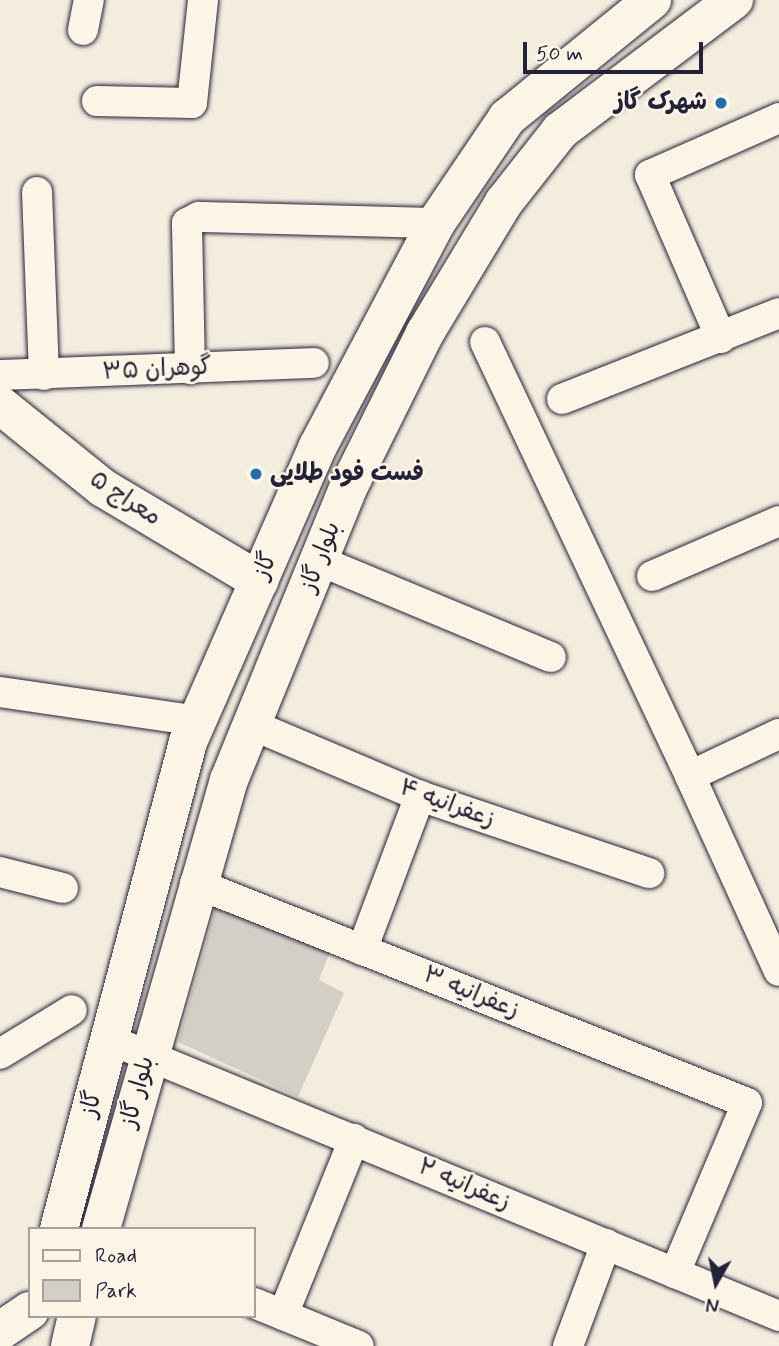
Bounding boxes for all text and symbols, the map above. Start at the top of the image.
scale bar [527,28,707,72]
text: 50 m [536,40,583,68]
place label: شهرک گاز [614,89,707,117]
marker: شهرک گاز [713,95,729,111]
street label: گوهران ۳۵ [102,353,212,387]
place label: فست فود طلایی [270,460,424,488]
street label: معراج ۵ [84,465,166,533]
marker: فست فود طلایی [248,466,264,482]
street label: بلوار گاز [294,518,348,596]
street label: گاز [248,548,284,584]
street label: زعفرانیه ۴ [395,773,499,835]
street label: زعفرانیه ۳ [419,961,523,1025]
street label: بلوار گاز [115,1053,161,1131]
street label: گاز [75,1088,109,1120]
street label: زعفرانیه ۲ [413,1153,515,1217]
legend [28,1227,256,1318]
text: Road [95,1242,137,1270]
north arrow [681,1248,751,1318]
text: Park [95,1277,137,1305]
text: N [704,1291,721,1318]

